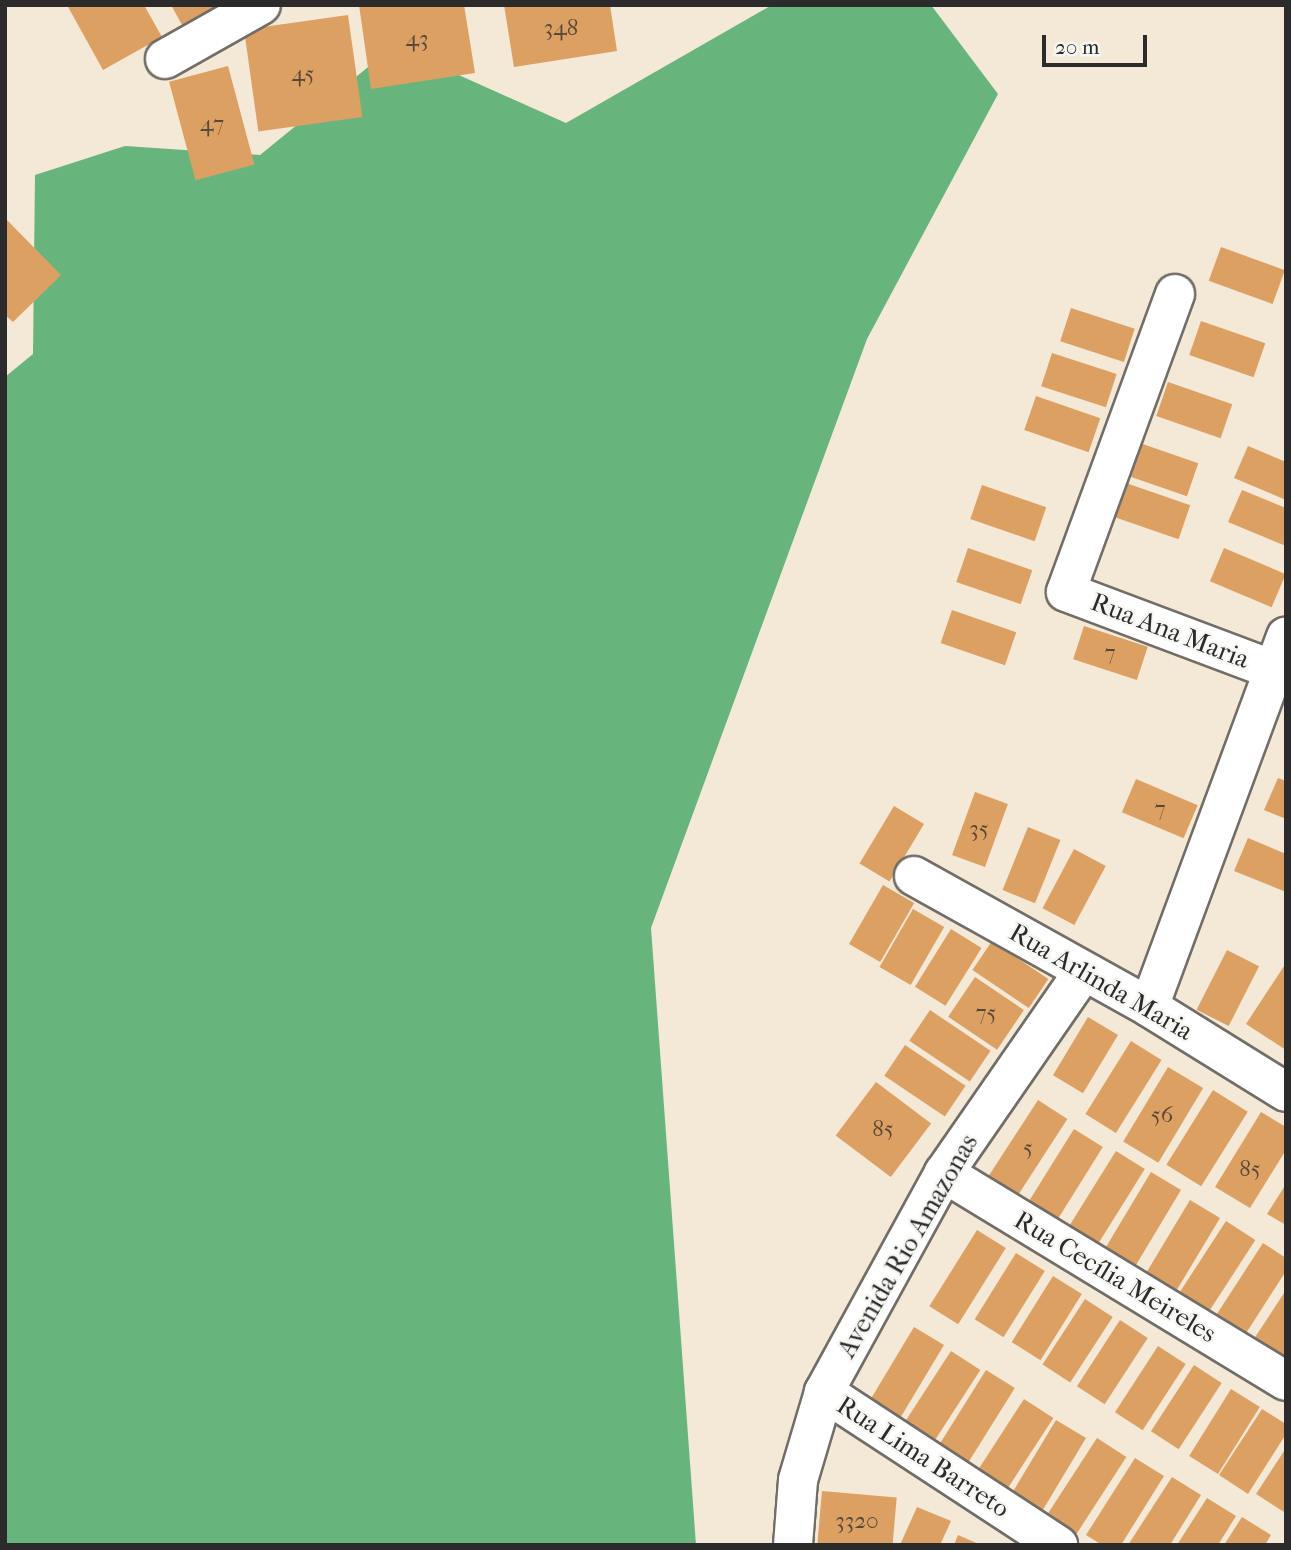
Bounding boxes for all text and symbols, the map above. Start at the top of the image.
house number: 348 [544,14,578,42]
scale bar [1046,21,1151,65]
house number: 43 [405,25,429,53]
text: 20 m [1055,35,1099,59]
house number: 45 [292,60,314,88]
house number: 47 [200,110,224,138]
street label: Rua Ana Maria [1087,587,1253,675]
house number: 7 [1104,639,1116,667]
house number: 7 [1154,795,1166,823]
house number: 35 [969,815,989,843]
street label: Rua Arlinda Maria [1004,917,1198,1047]
house number: 75 [975,999,997,1027]
house number: 56 [1151,1101,1173,1129]
house number: 85 [872,1115,894,1143]
street label: Avenida Rio Amazonas [831,1129,985,1363]
house number: 5 [1023,1134,1033,1162]
house number: 85 [1239,1155,1261,1183]
street label: Rua Cecília Meireles [1008,1204,1222,1350]
street label: Rua Lima Barreto [831,1390,1015,1524]
house number: 3320 [835,1507,879,1535]

